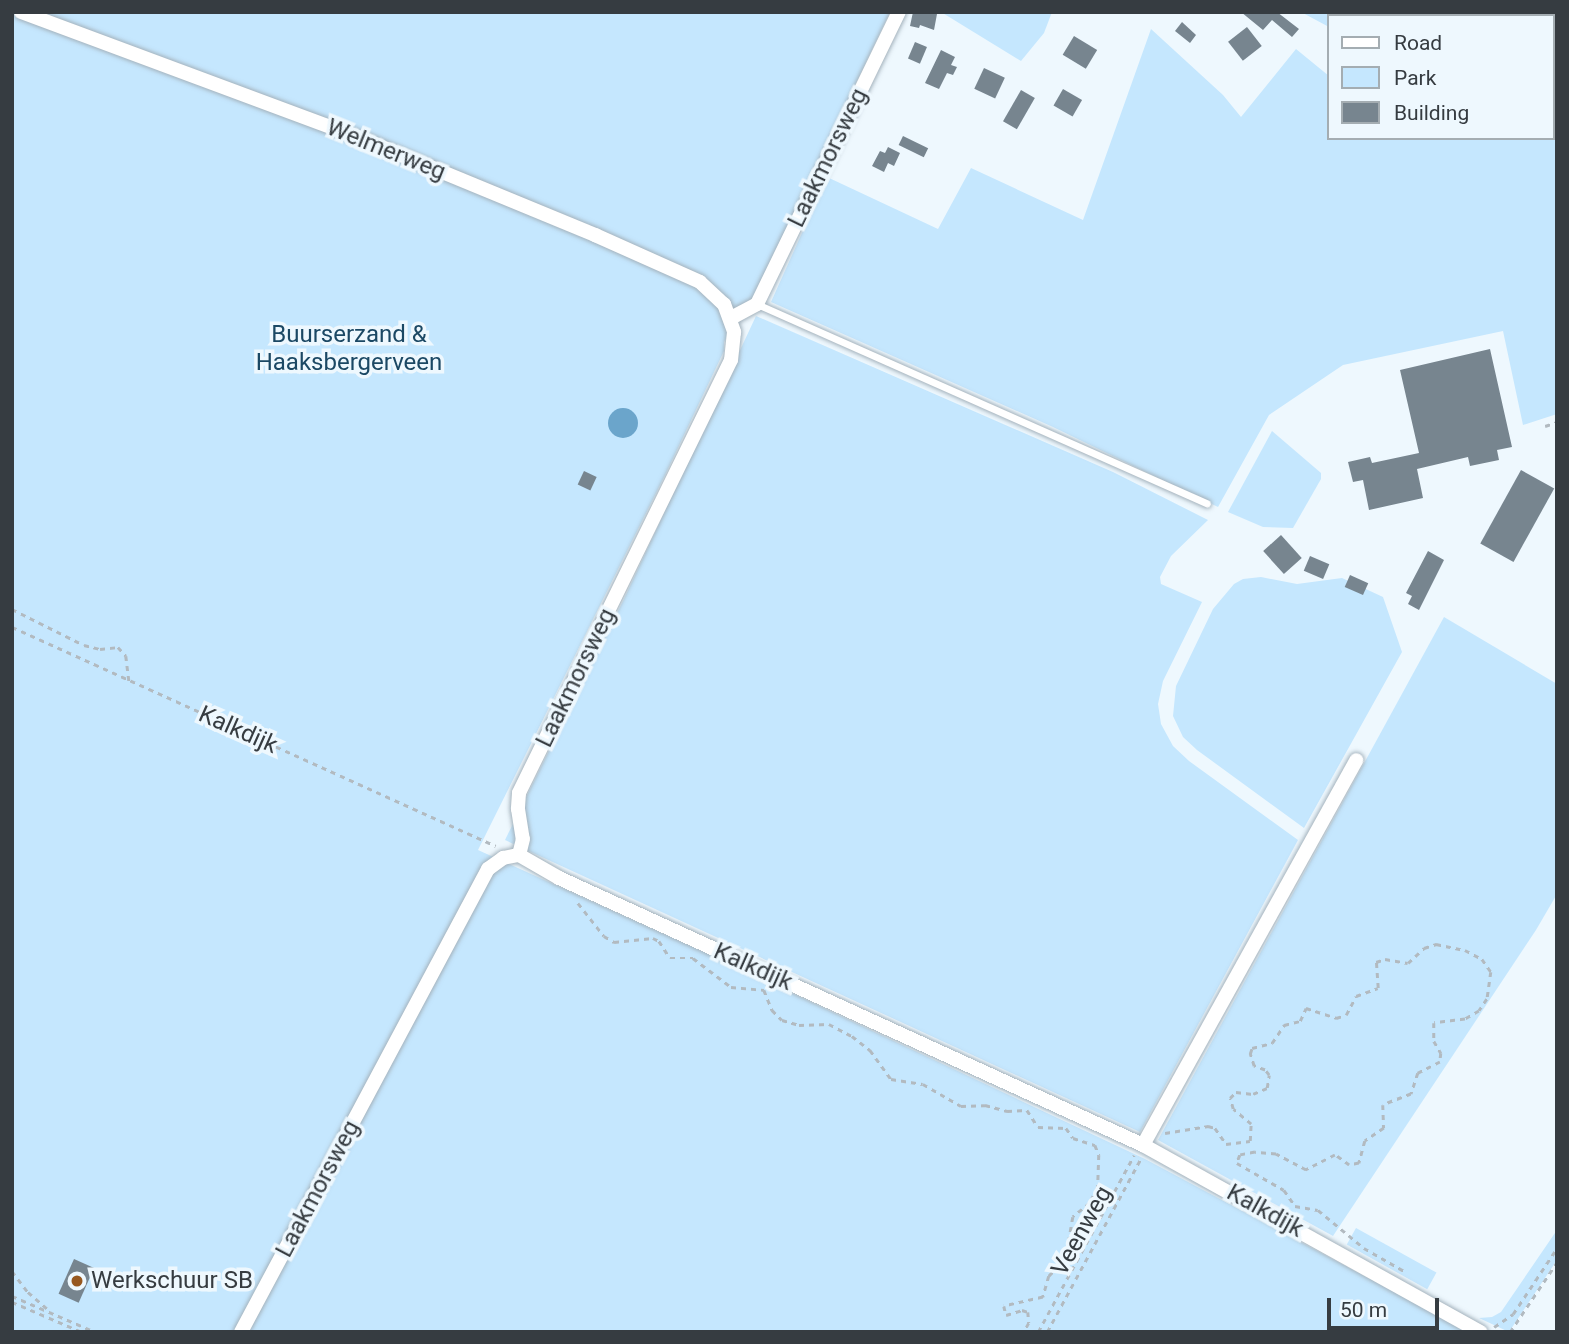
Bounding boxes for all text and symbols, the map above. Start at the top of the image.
legend [1328,14,1555,140]
text: Road [1394,31,1442,55]
text: Park [1394,66,1436,90]
street label: Laakmorsweg [782,84,874,232]
text: Building [1394,101,1469,125]
street label: Welmerweg [322,113,450,187]
park label: Buurserzand & Haaksbergerveen [256,321,442,377]
street label: Laakmorsweg [530,604,622,752]
street label: Kalkdijk [194,700,282,760]
street label: Kalkdijk [709,937,797,997]
street label: Laakmorsweg [270,1116,366,1262]
street label: Kalkdijk [1222,1178,1308,1244]
street label: Veenweg [1046,1181,1118,1281]
place label: Werkschuur SB [91,1267,253,1295]
marker: Werkschuur SB [69,1273,85,1289]
scale bar [1331,1284,1443,1328]
text: 50 m [1340,1298,1387,1322]

